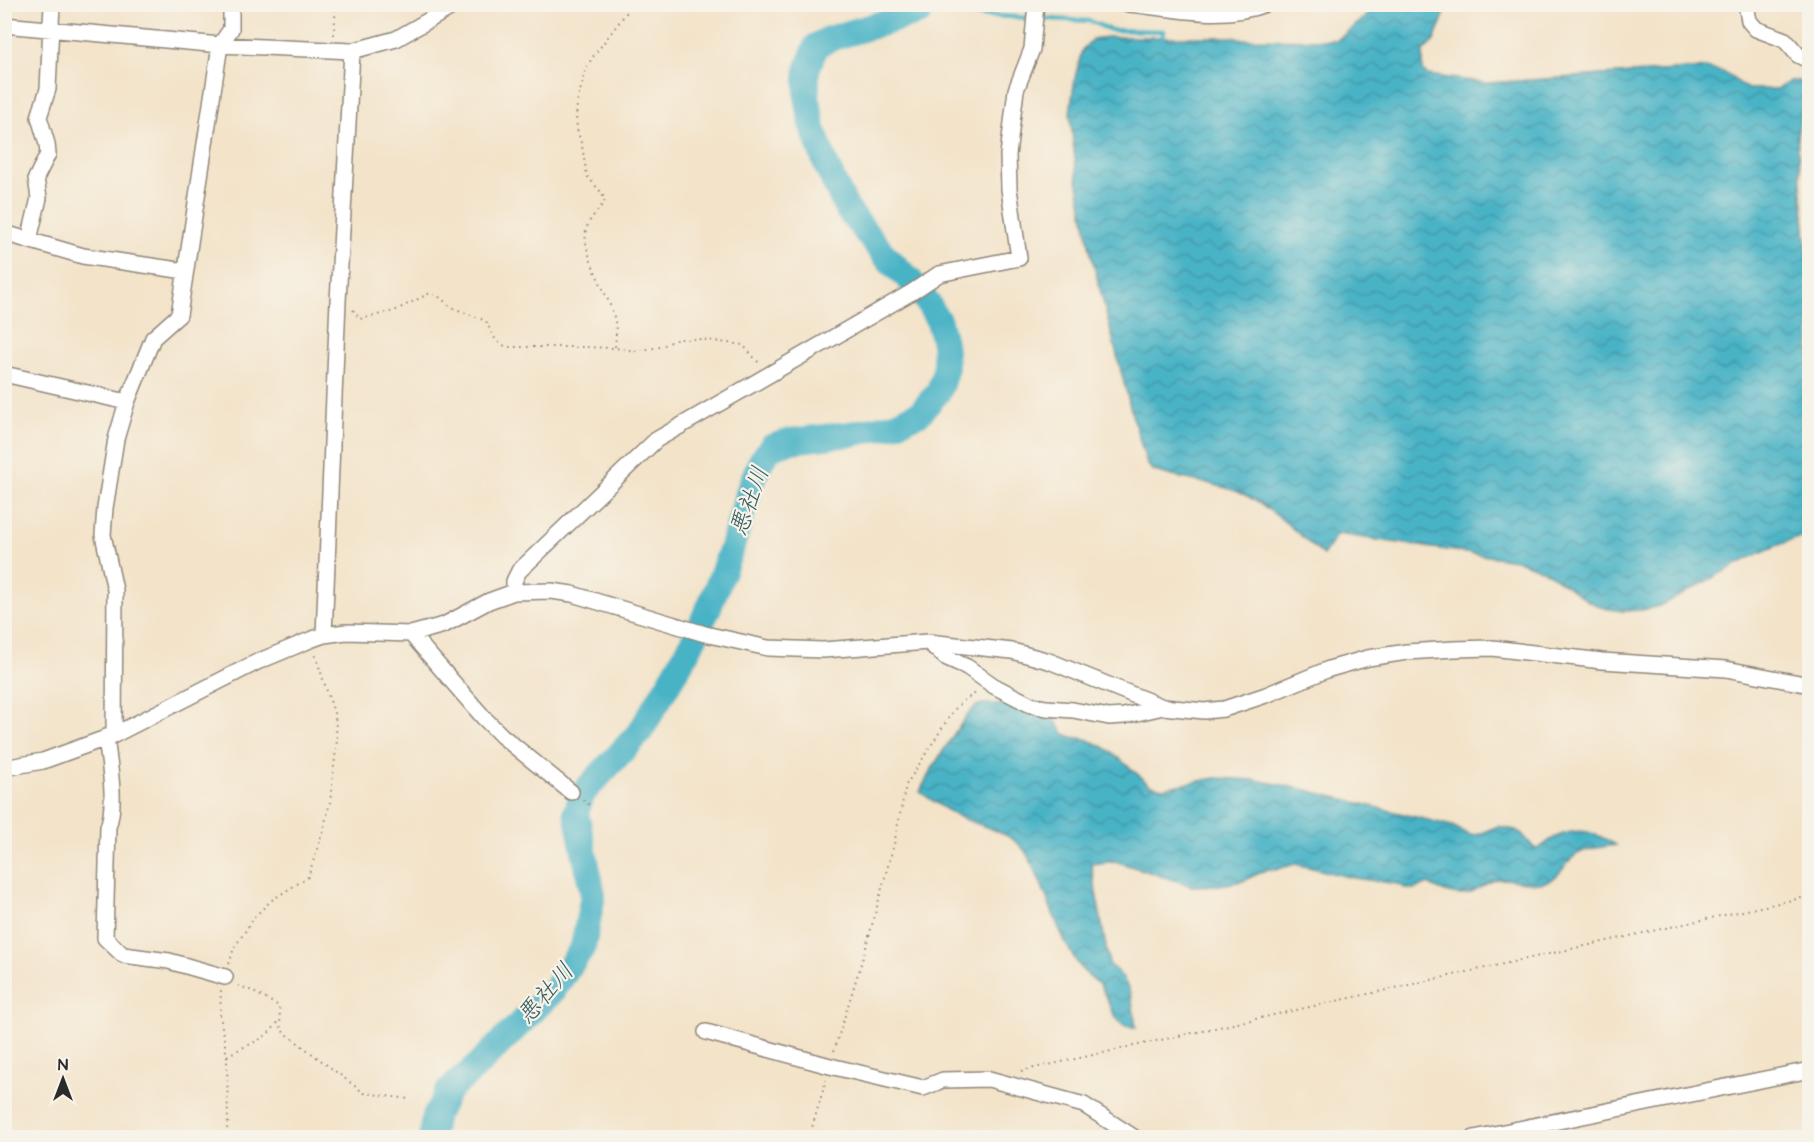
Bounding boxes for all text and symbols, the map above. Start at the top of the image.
water label: 悪社川 [722,462,778,541]
water label: 悪社川 [509,955,582,1032]
north arrow [33,1049,93,1109]
text: N [58,1054,68,1076]

